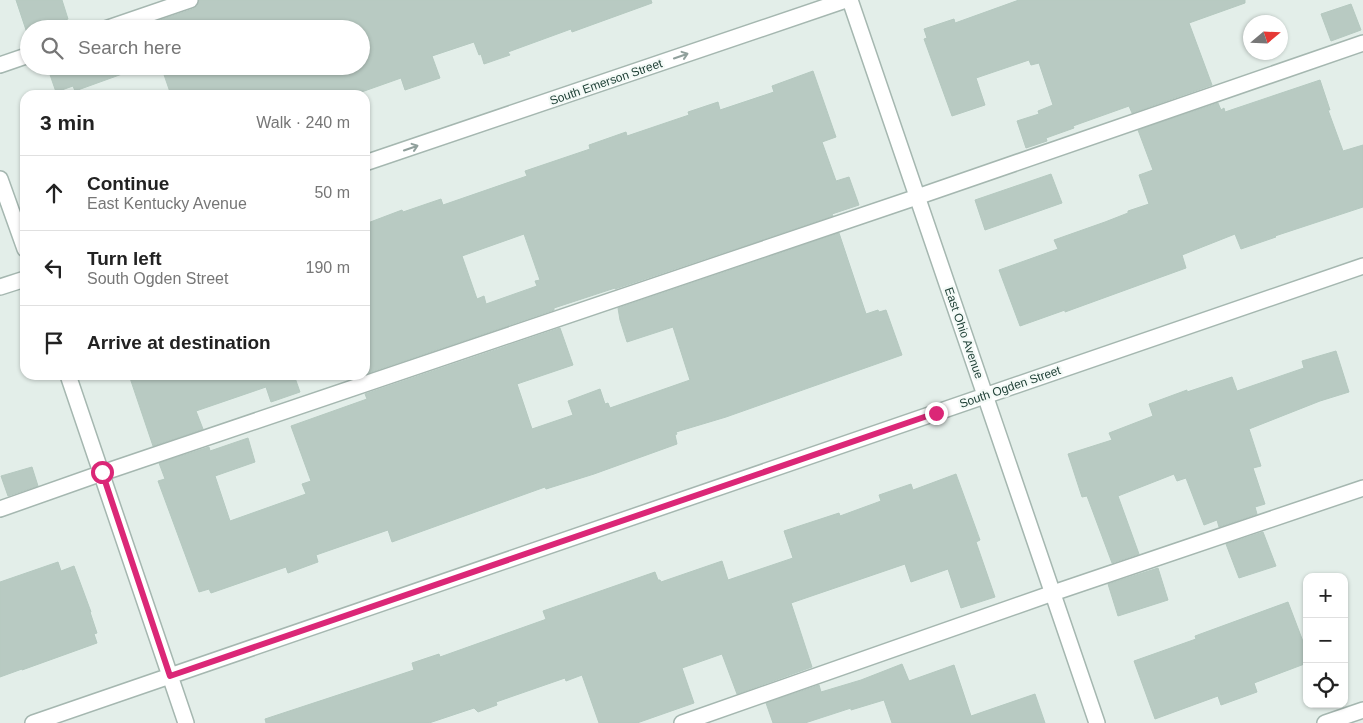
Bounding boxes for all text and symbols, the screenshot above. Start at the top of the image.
north arrow [1243,15,1288,60]
search box [20,20,370,75]
icon: search [38,34,66,62]
text: Search here [78,37,182,58]
one-way arrow [673,51,688,60]
street label: South Emerson Street [548,56,665,108]
text: 3 min [40,111,95,134]
text: Walk · 240 m [256,114,350,131]
one-way arrow [403,142,419,152]
text: Continue [87,173,169,194]
icon: ahead [40,179,68,207]
text: 50 m [314,184,350,201]
text: East Kentucky Avenue [87,195,247,212]
text: Turn left [87,248,162,269]
icon: left [40,254,68,282]
text: 190 m [306,259,350,276]
text: South Ogden Street [87,270,228,287]
street label: East Ohio Avenue [942,285,986,381]
icon: arrive [40,329,68,357]
text: Arrive at destination [87,332,271,353]
street label: South Ogden Street [958,363,1063,411]
route end [925,402,948,425]
route start [91,461,114,484]
map controls [1303,573,1348,708]
button: + [1303,573,1348,618]
button: − [1303,618,1348,663]
button: locate [1303,663,1348,708]

